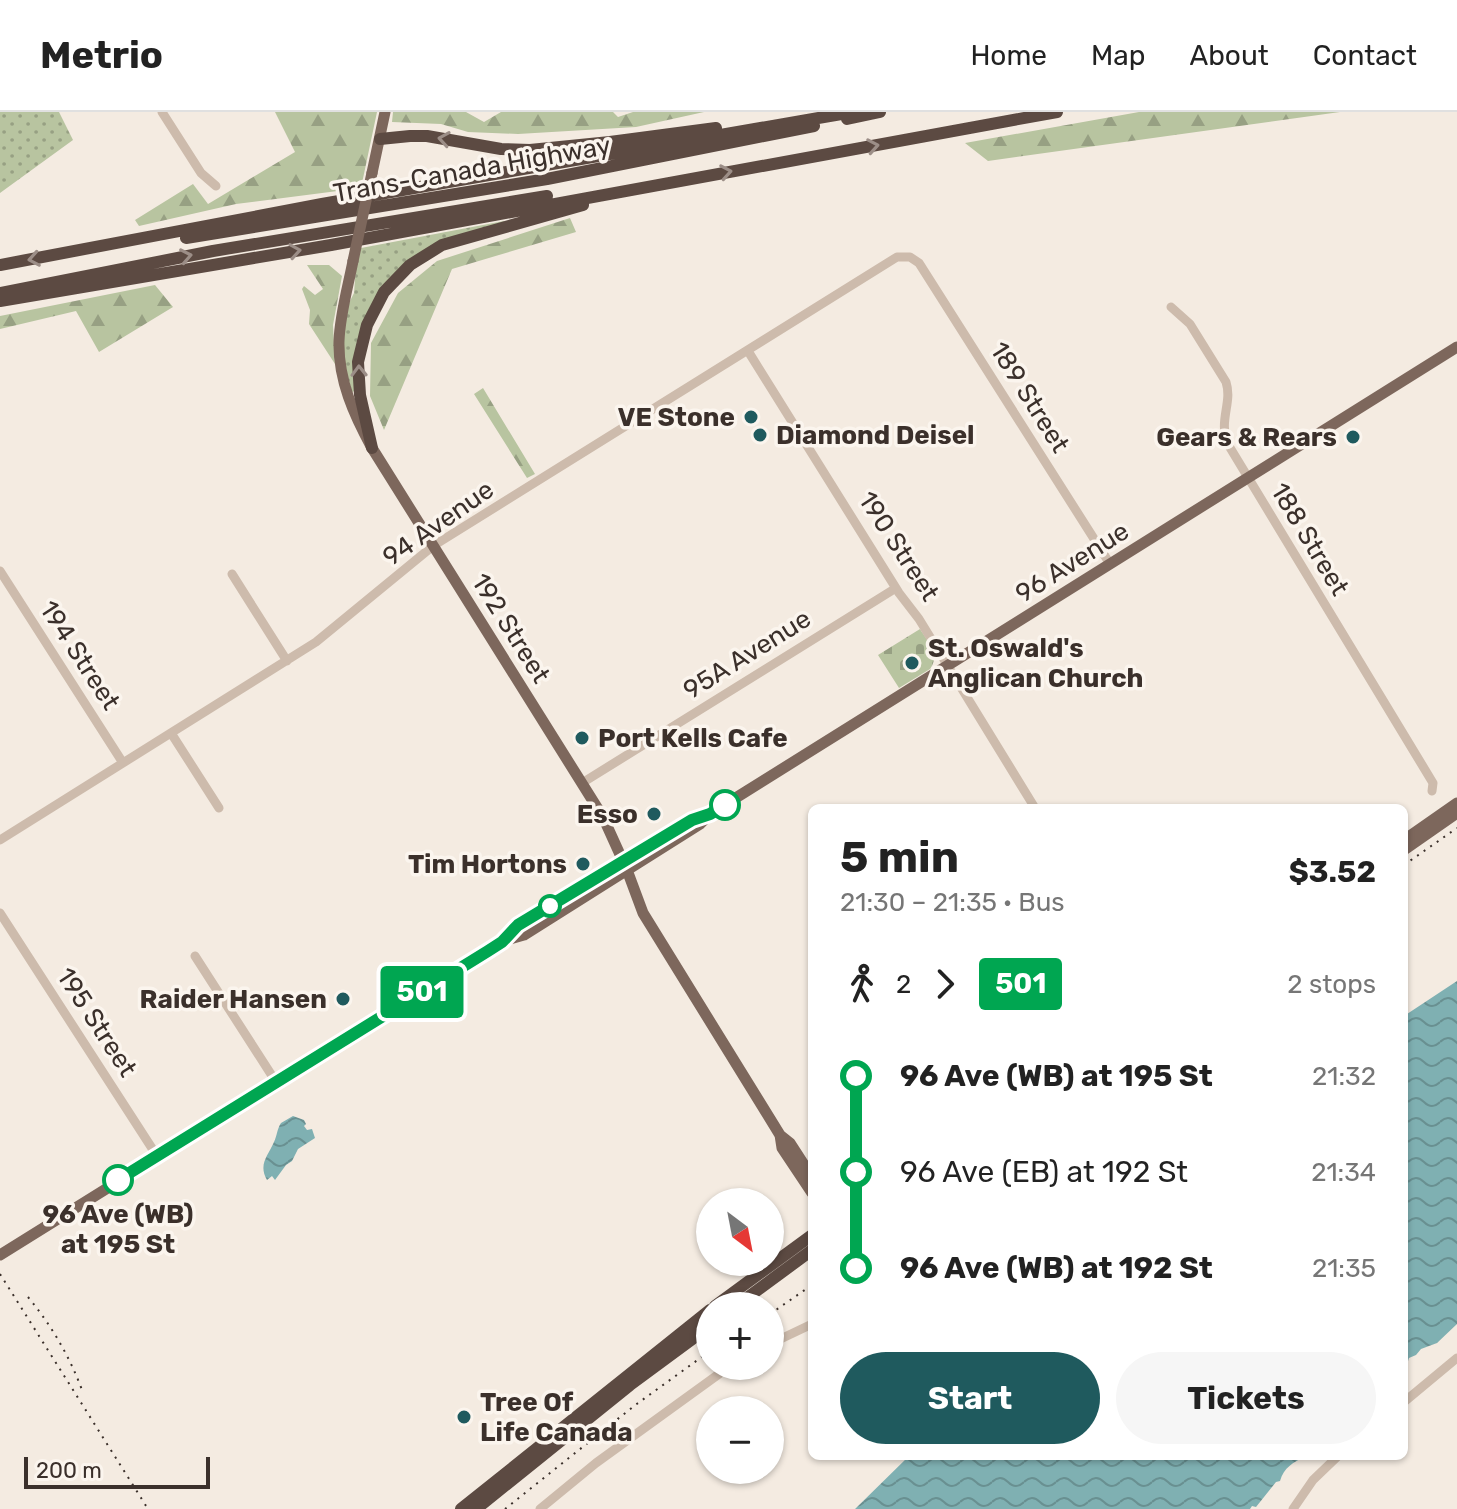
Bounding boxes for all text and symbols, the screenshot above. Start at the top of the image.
text: Metrio [40,32,163,78]
text: Home [970,39,1047,72]
text: Map [1091,39,1145,72]
text: About [1189,39,1269,72]
text: Contact [1313,39,1417,72]
street label: Trans-Canada Highway [331,130,613,209]
one-way arrow [437,131,451,148]
one-way arrow [866,138,879,155]
one-way arrow [719,164,733,181]
one-way arrow [289,243,302,260]
one-way arrow [27,249,41,266]
one-way arrow [180,249,193,266]
street label: 189 Street [983,336,1076,458]
one-way arrow [350,365,368,377]
place label: VE Stone [617,402,735,433]
marker: VE Stone [742,408,760,426]
place label: Diamond Deisel [776,420,975,451]
place label: Gears & Rears [1156,422,1337,453]
marker: Diamond Deisel [751,426,769,444]
marker: Gears & Rears [1344,428,1362,446]
street label: 94 Avenue [377,474,500,573]
street label: 188 Street [1264,477,1355,601]
street label: 190 Street [852,486,946,607]
street label: 96 Avenue [1010,515,1135,609]
street label: 192 Street [465,568,556,689]
street label: 194 Street [33,595,126,716]
street label: 95A Avenue [678,603,817,706]
place label: St. Oswald's Anglican Church [928,633,1143,694]
marker: St. Oswald's Anglican Church [903,654,921,672]
place label: Port Kells Cafe [598,723,788,754]
marker: Port Kells Cafe [573,729,591,747]
unlabelled marker [710,790,740,820]
place label: Esso [577,799,638,830]
marker: Esso [645,805,663,823]
text: 5 min [840,831,959,883]
place label: Tim Hortons [408,849,567,880]
text: $3.52 [1289,854,1376,890]
marker: Tim Hortons [574,855,592,873]
text: 21:30 – 21:35 · Bus [840,887,1065,918]
unlabelled marker [539,895,561,917]
street label: 195 Street [50,962,143,1083]
icon: walk [840,962,884,1006]
icon: forward [923,962,967,1006]
line badge: 501 [376,966,468,1018]
text: 501 [995,967,1046,1000]
text: 2 [896,969,911,1000]
text: 2 stops [1287,969,1376,1000]
text: 501 [396,975,448,1008]
place label: Raider Hansen [140,984,327,1015]
marker: Raider Hansen [334,990,352,1008]
text: 96 Ave (WB) at 195 St [900,1058,1213,1094]
text: 21:32 [1312,1061,1376,1092]
text: 96 Ave (EB) at 192 St [900,1154,1188,1190]
text: 21:34 [1311,1157,1376,1188]
marker: 96 Ave (WB) at 195 St [103,1165,133,1195]
north arrow [696,1188,784,1276]
map controls [696,1188,784,1484]
place label: 96 Ave (WB) at 195 St [42,1199,194,1260]
text: 96 Ave (WB) at 192 St [900,1250,1213,1286]
text: 21:35 [1312,1253,1376,1284]
button: + [696,1292,784,1380]
button: Start [840,1352,1100,1444]
button: Tickets [1116,1352,1376,1444]
place label: Tree Of Life Canada [480,1387,633,1448]
button: − [696,1396,784,1484]
marker: Tree Of Life Canada [455,1408,473,1426]
scale bar [24,1453,210,1489]
text: 200 m [36,1457,102,1484]

